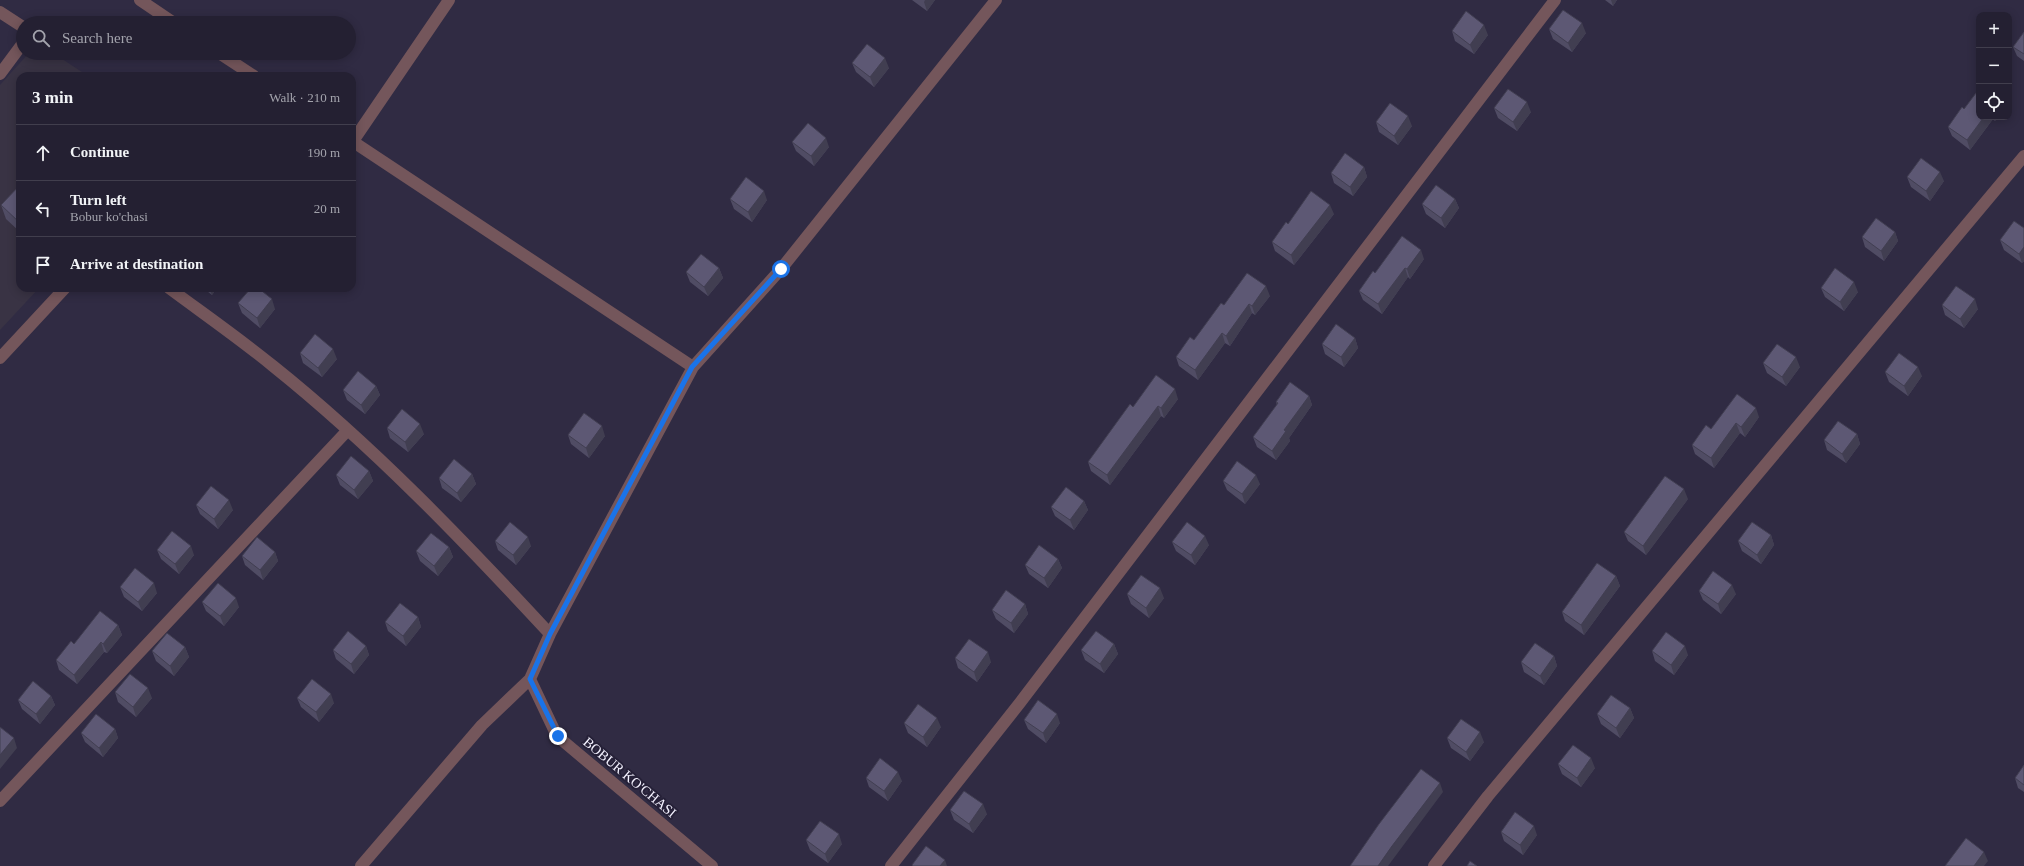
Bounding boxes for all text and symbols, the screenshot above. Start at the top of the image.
map controls [1976,12,2012,120]
button: + [1976,12,2012,48]
search box [16,16,356,60]
icon: search [30,27,52,49]
text: Search here [62,30,132,46]
button: − [1976,48,2012,84]
button: locate [1976,84,2012,120]
text: 3 min [32,88,73,107]
text: Walk · 210 m [269,90,340,105]
icon: ahead [32,142,54,164]
text: Continue [70,144,129,160]
text: 190 m [307,145,340,160]
text: Turn left [70,192,127,208]
icon: left [32,198,54,220]
text: 20 m [314,201,340,216]
text: Bobur ko'chasi [70,209,148,224]
icon: arrive [32,254,54,276]
text: Arrive at destination [70,256,203,272]
route start [772,260,790,278]
route end [549,727,567,745]
street label: BOBUR KO'CHASI [580,734,679,821]

